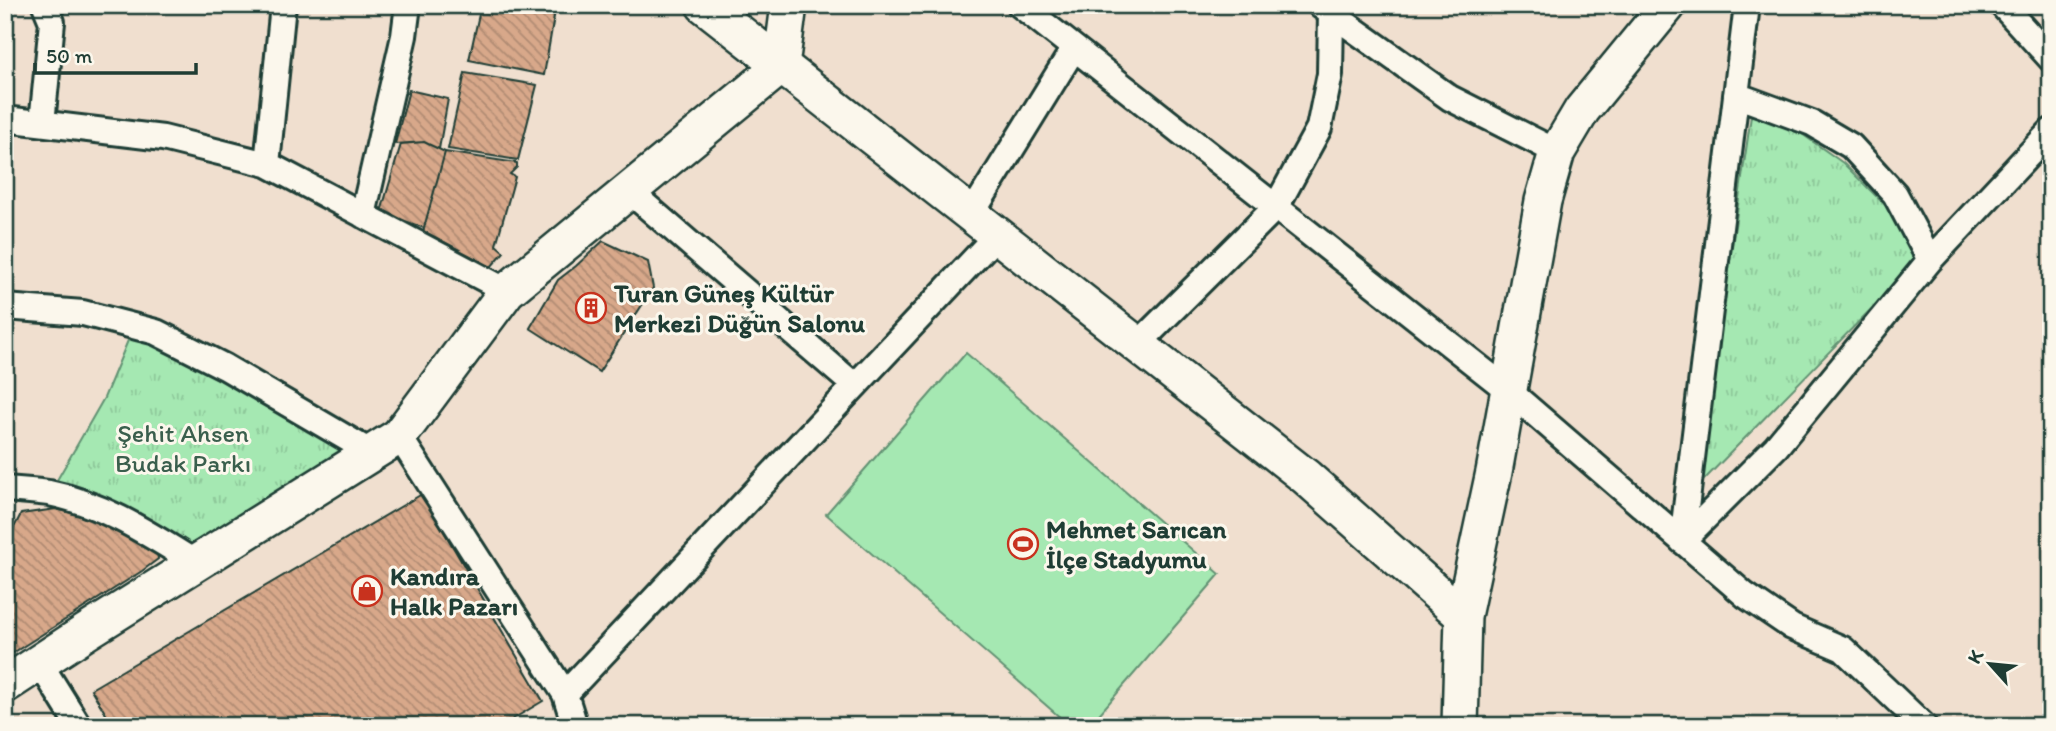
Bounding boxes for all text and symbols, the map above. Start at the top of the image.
scale bar [35,32,196,76]
text: 50 m [46,43,93,68]
place label: Turan Güneş Kültür Merkezi Düğün Salonu [613,277,866,339]
building icon: Turan Güneş Kültür Merkezi Düğün Salonu [574,291,608,325]
park label: Şehit Ahsen Budak Parkı [115,417,251,479]
place label: Mehmet Sarıcan İlçe Stadyumu [1046,513,1227,575]
sports icon: Mehmet Sarıcan İlçe Stadyumu [1006,527,1040,561]
place label: Kandıra Halk Pazarı [390,560,518,622]
shop icon: Kandıra Halk Pazarı [350,574,384,608]
north arrow [1954,630,2024,700]
text: K [1962,645,1989,667]

